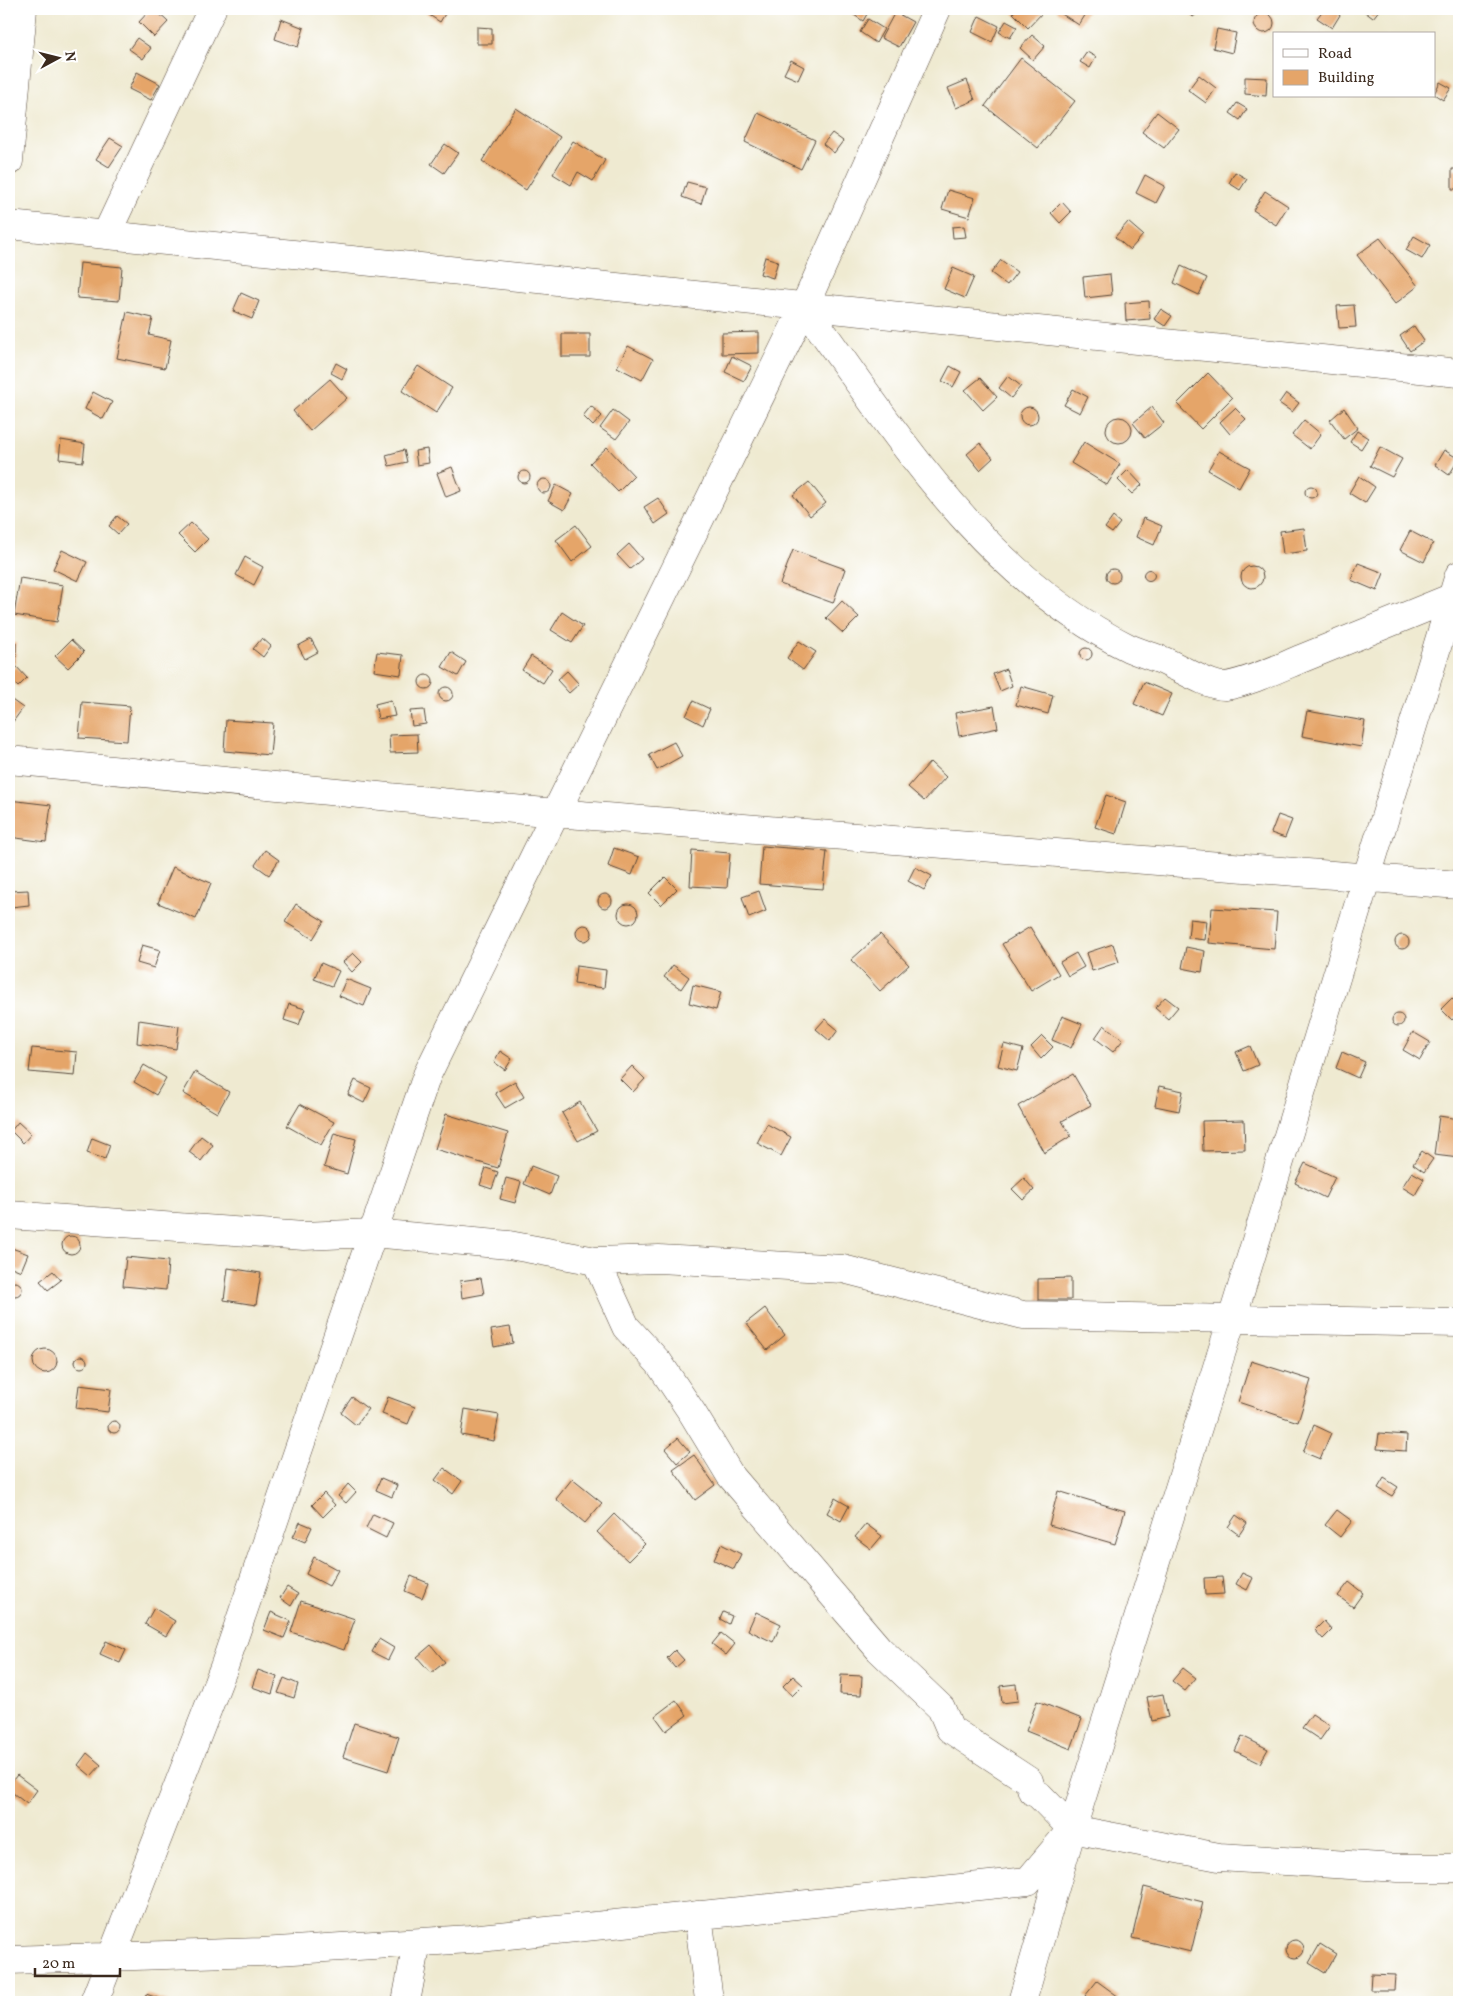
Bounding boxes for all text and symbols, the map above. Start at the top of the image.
north arrow [32,32,82,82]
legend [1273,32,1436,98]
text: Road [1318,44,1352,65]
text: N [59,50,79,63]
text: Building [1318,68,1375,89]
scale bar [35,1946,120,1978]
text: 20 m [42,1954,75,1975]

